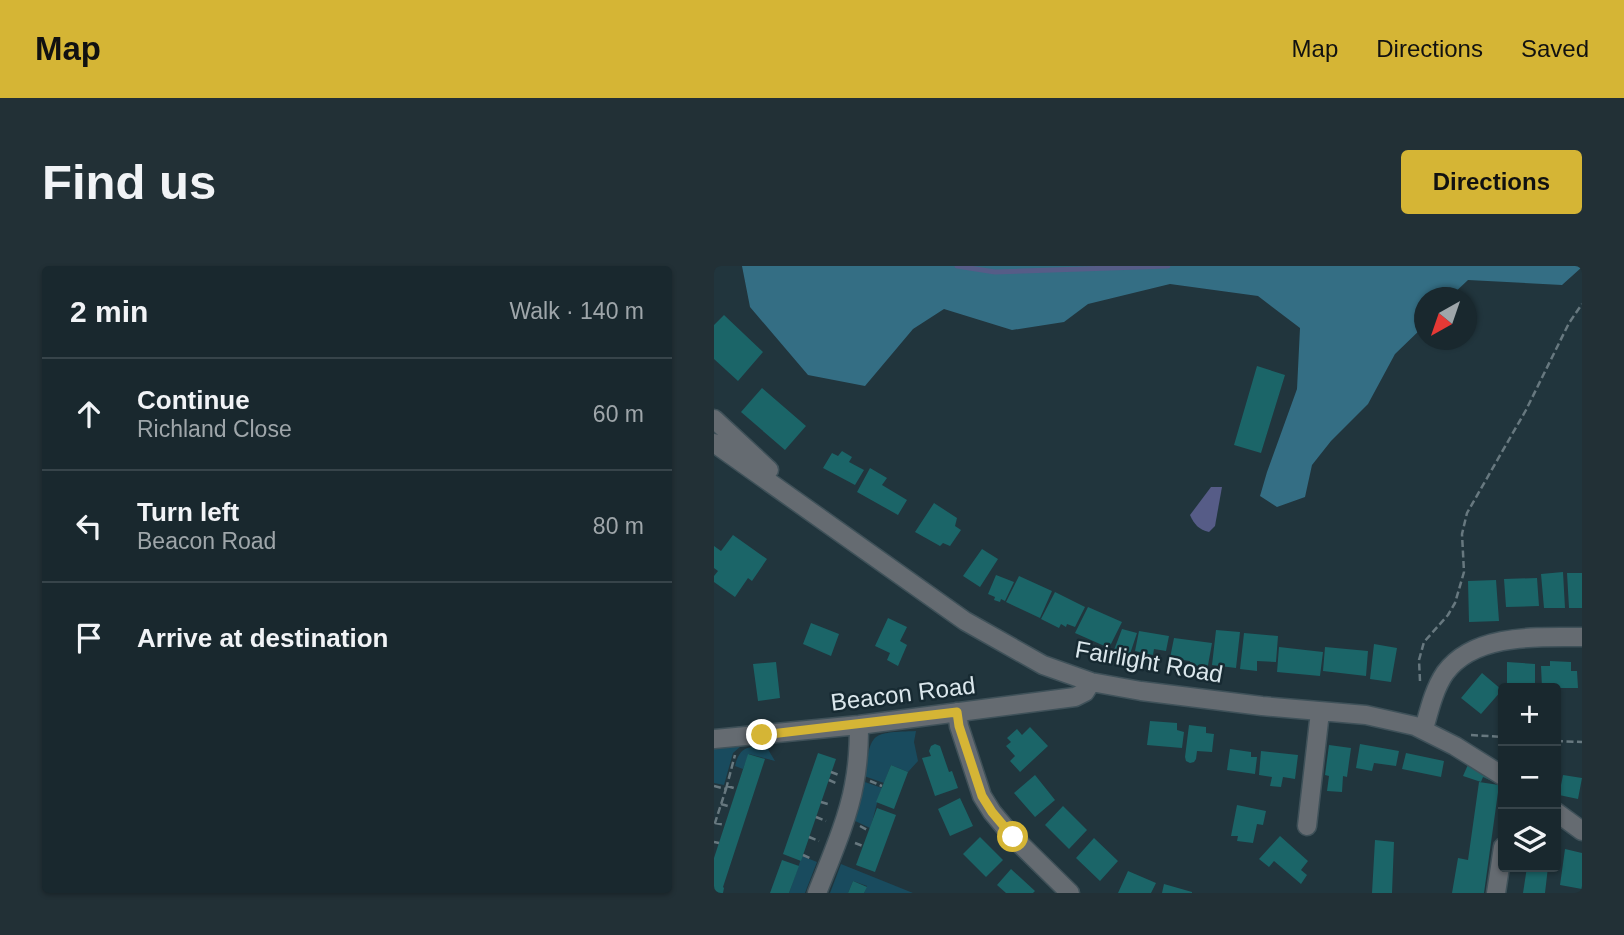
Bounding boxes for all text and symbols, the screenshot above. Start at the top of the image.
text: Map [35,30,101,67]
text: Map [1292,35,1338,62]
text: Directions [1376,35,1483,62]
text: Saved [1521,35,1589,62]
button: Directions [1401,150,1582,214]
text: Find us [42,155,216,209]
north arrow [1414,287,1477,350]
text: 2 min [70,295,148,328]
text: Walk · 140 m [509,298,644,324]
text: Continue [137,385,250,415]
icon: ahead [70,395,108,433]
text: 60 m [593,401,644,427]
text: Richland Close [137,416,292,442]
text: Turn left [137,497,239,527]
icon: left [70,507,108,545]
text: 80 m [593,513,644,539]
text: Beacon Road [137,528,276,554]
icon: arrive [70,619,108,657]
text: Arrive at destination [137,623,388,653]
street label: Fairlight Road [1073,635,1225,688]
street label: Beacon Road [829,671,977,716]
map controls [1498,683,1561,872]
button: + [1498,683,1561,746]
route end [746,719,777,750]
button: − [1498,746,1561,809]
button: layers [1498,809,1561,872]
route start [997,821,1028,852]

